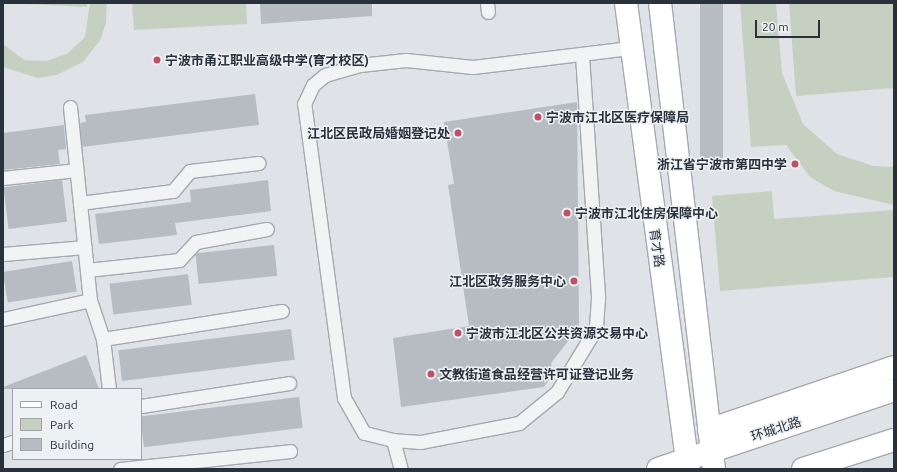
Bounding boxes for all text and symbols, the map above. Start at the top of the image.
scale bar [757,12,822,38]
text: 20 m [762,20,789,33]
place label: 宁波市甬江职业高级中学(育才校区) [165,52,369,68]
marker: 宁波市甬江职业高级中学(育才校区) [152,55,162,65]
place label: 宁波市江北区医疗保障局 [546,109,689,125]
marker: 宁波市江北区医疗保障局 [533,112,543,122]
place label: 江北区民政局婚姻登记处 [307,125,450,141]
marker: 江北区民政局婚姻登记处 [453,128,463,138]
place label: 浙江省宁波市第四中学 [657,156,787,172]
marker: 浙江省宁波市第四中学 [790,159,800,169]
place label: 宁波市江北住房保障中心 [575,205,718,221]
marker: 宁波市江北住房保障中心 [562,208,572,218]
street label: 育才路 [647,228,667,268]
place label: 江北区政务服务中心 [449,273,566,289]
marker: 江北区政务服务中心 [569,276,579,286]
place label: 宁波市江北区公共资源交易中心 [466,325,648,341]
marker: 宁波市江北区公共资源交易中心 [453,328,463,338]
place label: 文教街道食品经营许可证登记业务 [439,366,634,382]
marker: 文教街道食品经营许可证登记业务 [426,369,436,379]
legend [12,388,142,460]
text: Road [50,398,78,411]
street label: 环城北路 [749,414,803,444]
text: Park [50,418,74,431]
text: Building [50,438,94,451]

